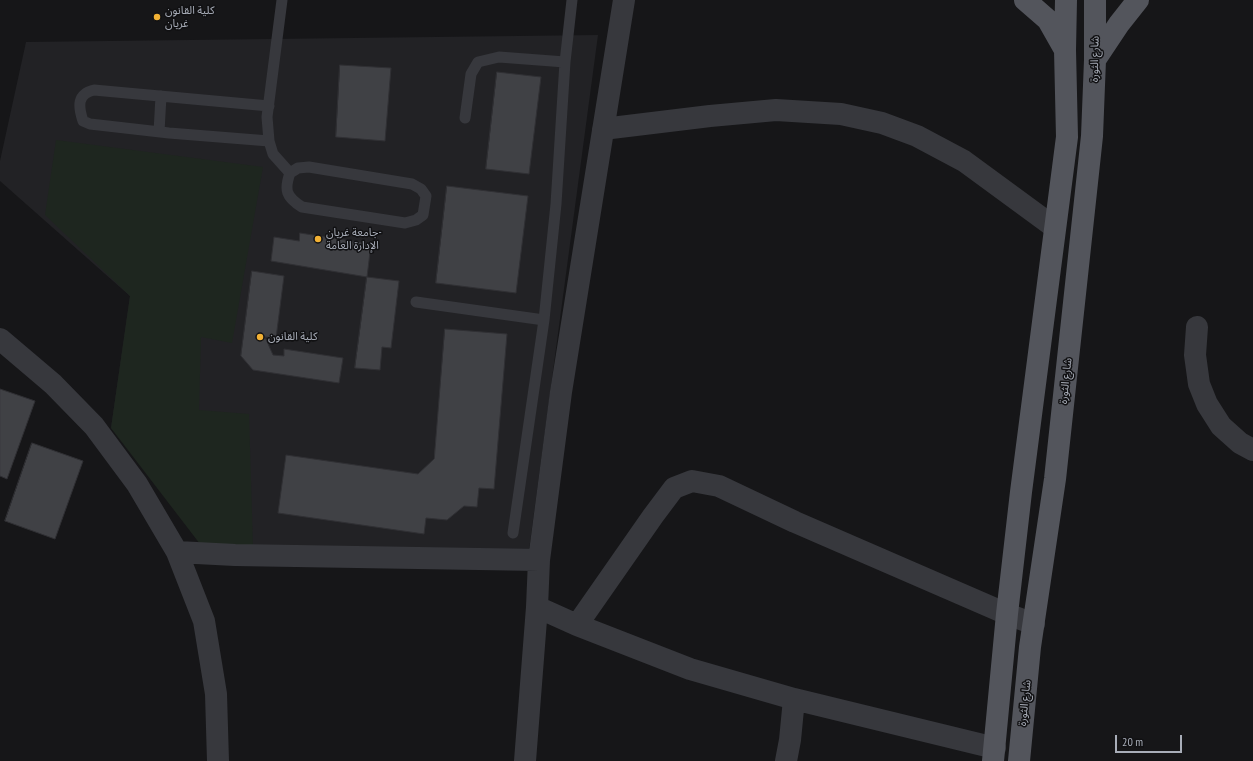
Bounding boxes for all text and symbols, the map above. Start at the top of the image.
place label: كلية القانون غريان [165,4,214,30]
marker: كلية القانون غريان [152,12,162,22]
street label: شارع الثورة [1088,36,1102,82]
place label: جامعة غريان- الإدارة العامة [326,226,382,252]
marker: جامعة غريان- الإدارة العامة [313,234,323,244]
place label: كلية القانون [268,330,317,344]
marker: كلية القانون [255,332,265,342]
street label: شارع الثورة [1057,357,1075,405]
street label: شارع الثورة [1016,679,1034,727]
scale bar [1117,727,1184,753]
text: 20 m [1122,734,1143,749]

